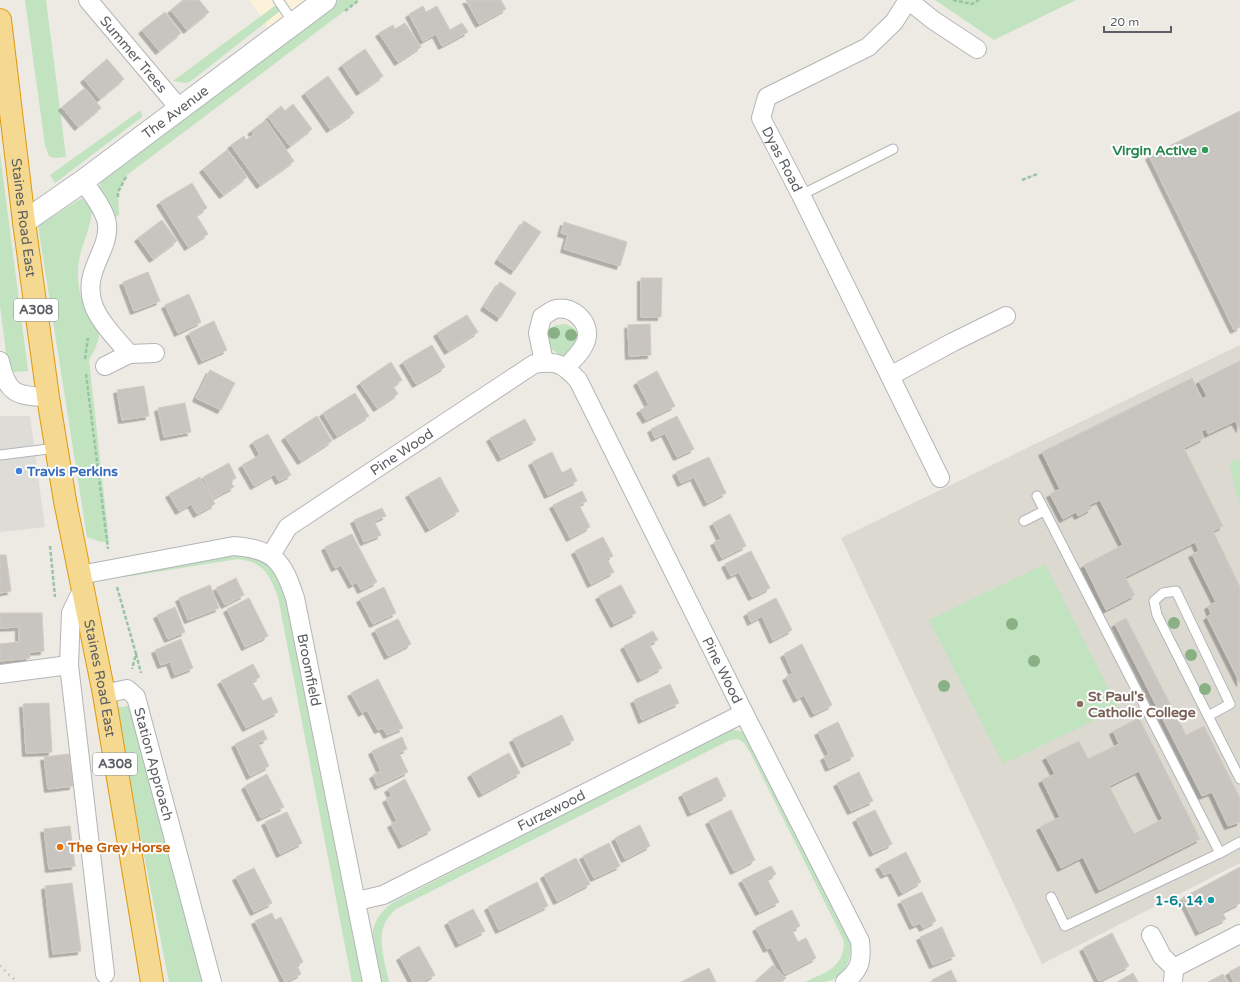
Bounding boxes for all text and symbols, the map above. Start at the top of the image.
scale bar [1104,8,1171,34]
street label: Summer Trees [97,12,171,96]
text: 20 m [1110,15,1139,29]
street label: The Avenue [139,82,212,142]
street label: Dyas Road [758,123,806,195]
place label: Virgin Active [1112,142,1197,159]
marker: Virgin Active [1200,145,1210,155]
street label: Staines Road East [8,157,40,279]
road number: A308 [14,299,58,321]
street label: Pine Wood [367,425,436,479]
place label: Travis Perkins [26,463,118,480]
marker: Travis Perkins [14,466,24,476]
street label: Staines Road East [81,618,120,739]
street label: Broomfield [294,632,325,708]
street label: Pine Wood [699,634,746,706]
place label: St Paul's Catholic College [1088,688,1196,721]
marker: St Paul's Catholic College [1075,699,1085,709]
street label: Station Approach [131,706,177,823]
road number: A308 [93,753,137,775]
street label: Furzewood [514,786,588,834]
place label: The Grey Horse [67,839,170,856]
marker: The Grey Horse [55,842,65,852]
place label: 1-6, 14 [1155,892,1203,909]
marker: 1-6, 14 [1206,895,1216,905]

